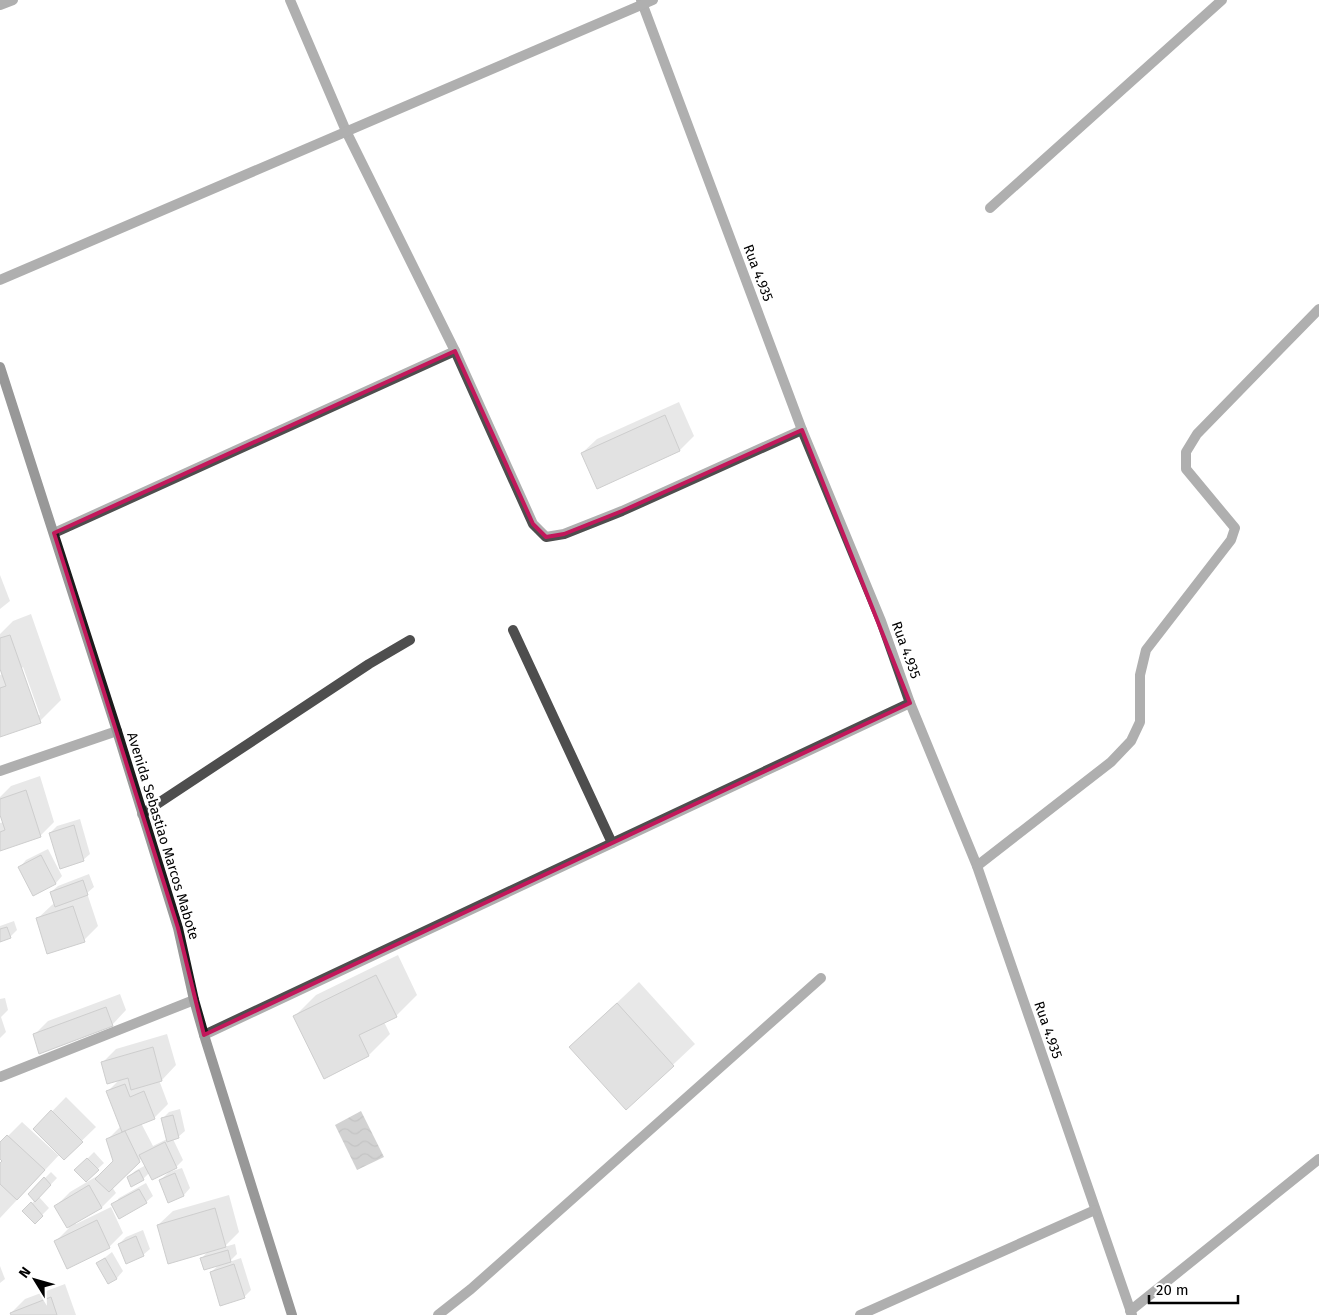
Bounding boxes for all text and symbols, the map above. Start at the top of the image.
street label: Rua 4.935 [739,242,777,304]
street label: Rua 4.935 [888,619,924,681]
street label: Avenida Sebastiao Marcos Mabote [123,730,203,942]
street label: Rua 4.935 [1030,999,1066,1061]
north arrow [10,1255,60,1305]
text: N [15,1264,35,1281]
scale bar [1149,1272,1238,1304]
text: 20 m [1156,1281,1189,1299]

